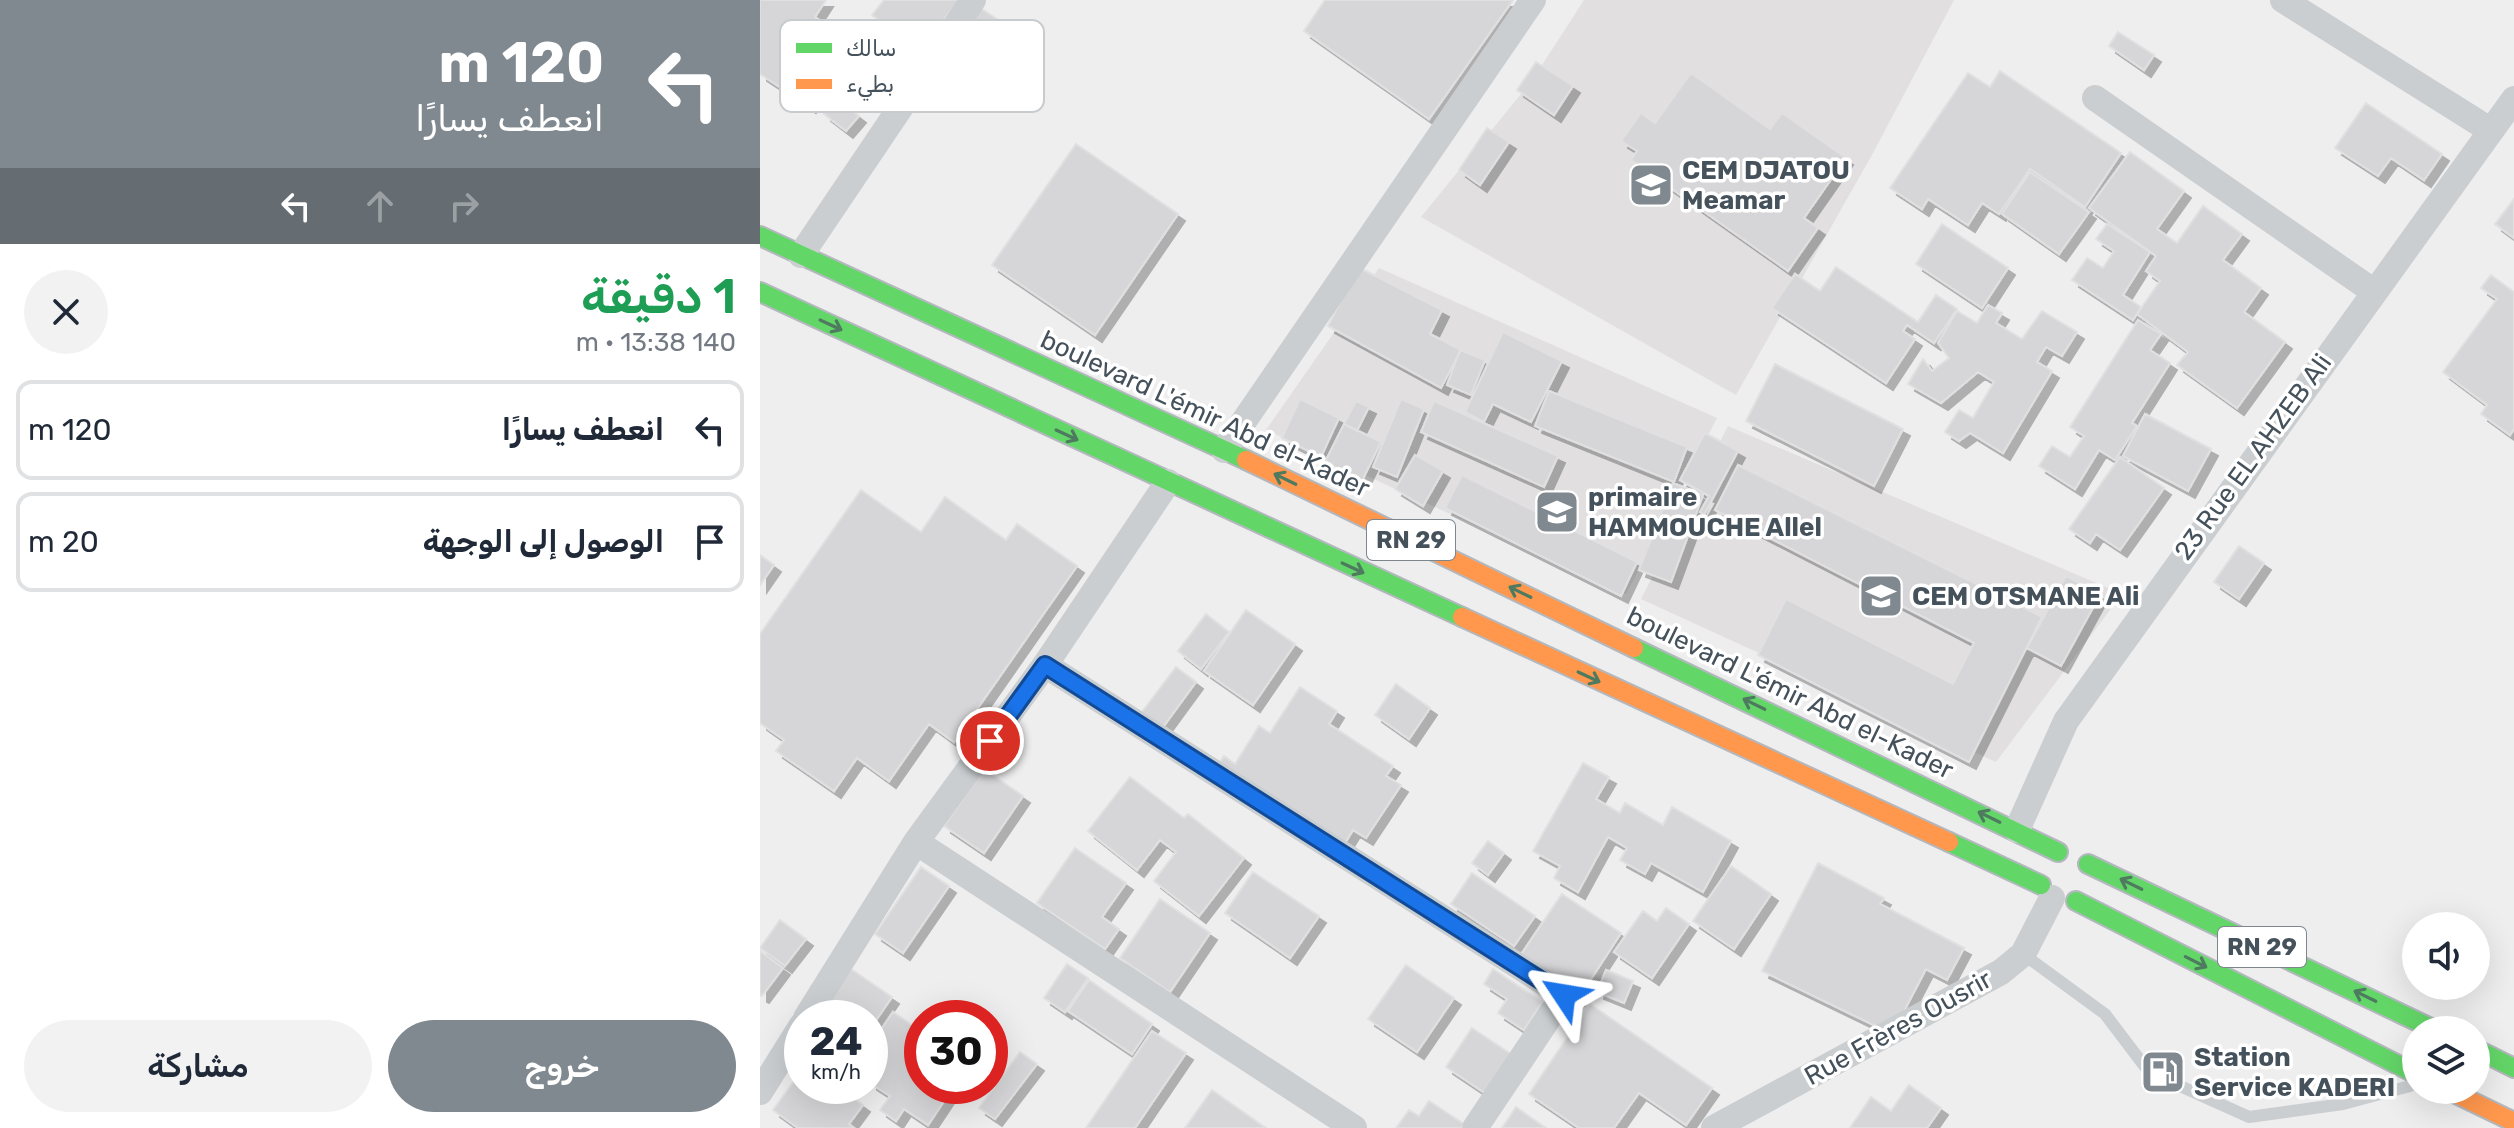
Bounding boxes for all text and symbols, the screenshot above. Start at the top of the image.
legend [780,20,1044,112]
text: 120 m [438,30,604,96]
icon: left [632,32,736,136]
text: سالك [846,35,897,62]
text: بطيء [846,71,894,101]
text: انعطف يسارًا [415,97,604,140]
place label: CEM DJATOU Meamar [1682,155,1850,216]
school or university icon: CEM DJATOU Meamar [1627,161,1675,209]
icon: left [274,184,318,228]
icon: ahead [358,184,402,228]
icon: right [442,184,486,228]
text: 1 دقيقة [581,268,736,325]
button: close [24,270,108,354]
one-way arrow [818,318,842,333]
street label: boulevard L'émir Abd el-Kader [1036,324,1375,504]
text: 140 m · 13:38 [576,327,736,358]
street label: 23 Rue EL AHZEB Ali [2168,348,2338,566]
icon: left [688,408,732,452]
text: 120 m [28,412,112,448]
text: انعطف يسارًا [502,412,664,448]
one-way arrow [1054,428,1078,443]
one-way arrow [1274,471,1298,486]
place label: primaire HAMMOUCHE Allel [1588,482,1822,543]
school or university icon: primaire HAMMOUCHE Allel [1533,488,1581,536]
icon: arrive [688,520,732,564]
road number: RN 29 [1367,520,1455,560]
text: 20 m [28,524,99,560]
text: الوصول إلى الوجهة [423,524,664,560]
one-way arrow [1341,561,1365,576]
school or university icon: CEM OTSMANE Ali [1857,572,1905,620]
place label: CEM OTSMANE Ali [1912,581,2140,612]
one-way arrow [1508,584,1532,599]
street label: boulevard L'émir Abd el-Kader [1622,600,1958,786]
one-way arrow [1577,670,1601,685]
one-way arrow [1743,696,1767,711]
pin [956,707,1024,775]
icon: arrive [968,719,1012,763]
one-way arrow [1977,809,2001,824]
one-way arrow [2119,876,2143,891]
map controls [2402,912,2490,1104]
button: sound [2402,912,2490,1000]
road number: RN 29 [2218,927,2306,967]
position arrow [1522,953,1606,1037]
one-way arrow [2183,954,2207,970]
street label: Rue Frères Ousrir [1799,964,1997,1092]
one-way arrow [2353,988,2377,1003]
speed limit sign: 30 [904,1000,1008,1104]
button: layers [2402,1016,2490,1104]
text: 24 [809,1018,863,1065]
button: مشاركة [24,1020,372,1112]
button: خروج [388,1020,736,1112]
place label: Station Service KADERI [2194,1042,2395,1103]
fuel station icon: Station Service KADERI [2139,1048,2187,1096]
text: km/h [811,1060,861,1084]

